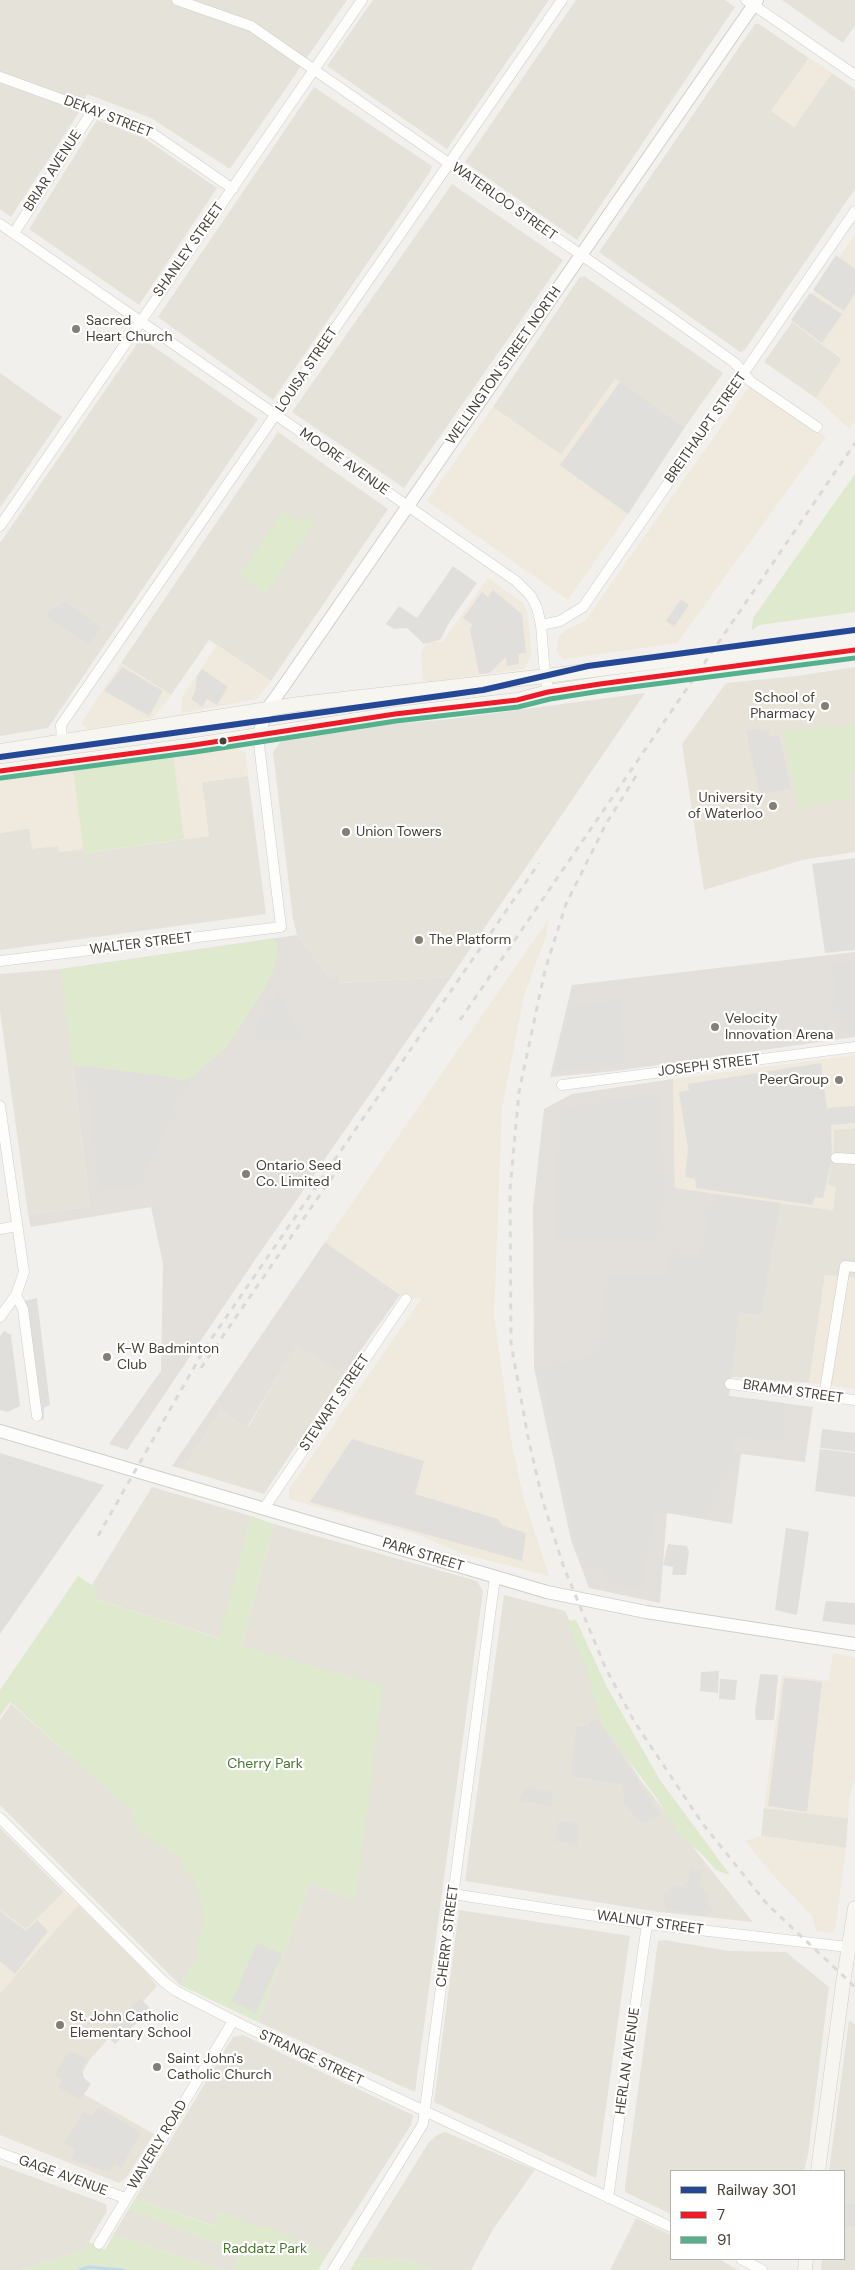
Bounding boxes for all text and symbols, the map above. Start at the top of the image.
street label: DEKAY STREET [61,92,155,142]
street label: BRIAR AVENUE [21,127,85,215]
street label: WATERLOO STREET [448,159,560,245]
street label: SHANLEY STREET [150,200,228,300]
street label: WELLINGTON STREET NORTH [443,284,565,448]
place label: Sacred Heart Church [86,313,173,346]
marker: Sacred Heart Church [70,323,82,335]
street label: LOUISA STREET [272,324,342,416]
street label: BREITHAUPT STREET [662,370,750,486]
street label: MOORE AVENUE [296,425,392,499]
place label: School of Pharmacy [750,690,815,722]
marker: School of Pharmacy [819,700,831,712]
unlabelled marker [218,736,228,746]
place label: University of Waterloo [688,790,763,822]
marker: University of Waterloo [767,800,779,812]
place label: Union Towers [356,824,442,840]
marker: Union Towers [340,826,352,838]
street label: WALTER STREET [89,929,193,959]
place label: The Platform [429,932,511,948]
marker: The Platform [413,934,425,946]
place label: Velocity Innovation Arena [725,1011,833,1044]
marker: Velocity Innovation Arena [709,1021,721,1033]
street label: JOSEPH STREET [657,1051,761,1081]
place label: PeerGroup [760,1072,829,1088]
marker: PeerGroup [833,1074,845,1086]
place label: Ontario Seed Co. Limited [256,1158,341,1190]
marker: Ontario Seed Co. Limited [240,1168,252,1180]
place label: K-W Badminton Club [117,1341,219,1374]
marker: K-W Badminton Club [101,1351,113,1363]
street label: STEWART STREET [296,1351,374,1455]
street label: BRAMM STREET [742,1377,844,1407]
street label: PARK STREET [380,1535,466,1575]
park label: Cherry Park [227,1756,303,1772]
street label: CHERRY STREET [433,1884,463,1988]
street label: WALNUT STREET [596,1907,704,1939]
street label: HERLAN AVENUE [612,2006,644,2116]
place label: St. John Catholic Elementary School [70,2009,191,2041]
marker: St. John Catholic Elementary School [54,2019,66,2031]
street label: STRANGE STREET [256,2027,366,2089]
place label: Saint John's Catholic Church [167,2051,272,2084]
marker: Saint John's Catholic Church [151,2061,163,2073]
street label: WAVERLY ROAD [125,2097,191,2193]
street label: GAGE AVENUE [16,2152,110,2200]
legend [670,2170,845,2260]
text: Railway 301 [717,2180,796,2200]
text: 7 [717,2205,725,2225]
text: 91 [717,2230,731,2250]
park label: Raddatz Park [223,2241,307,2257]

